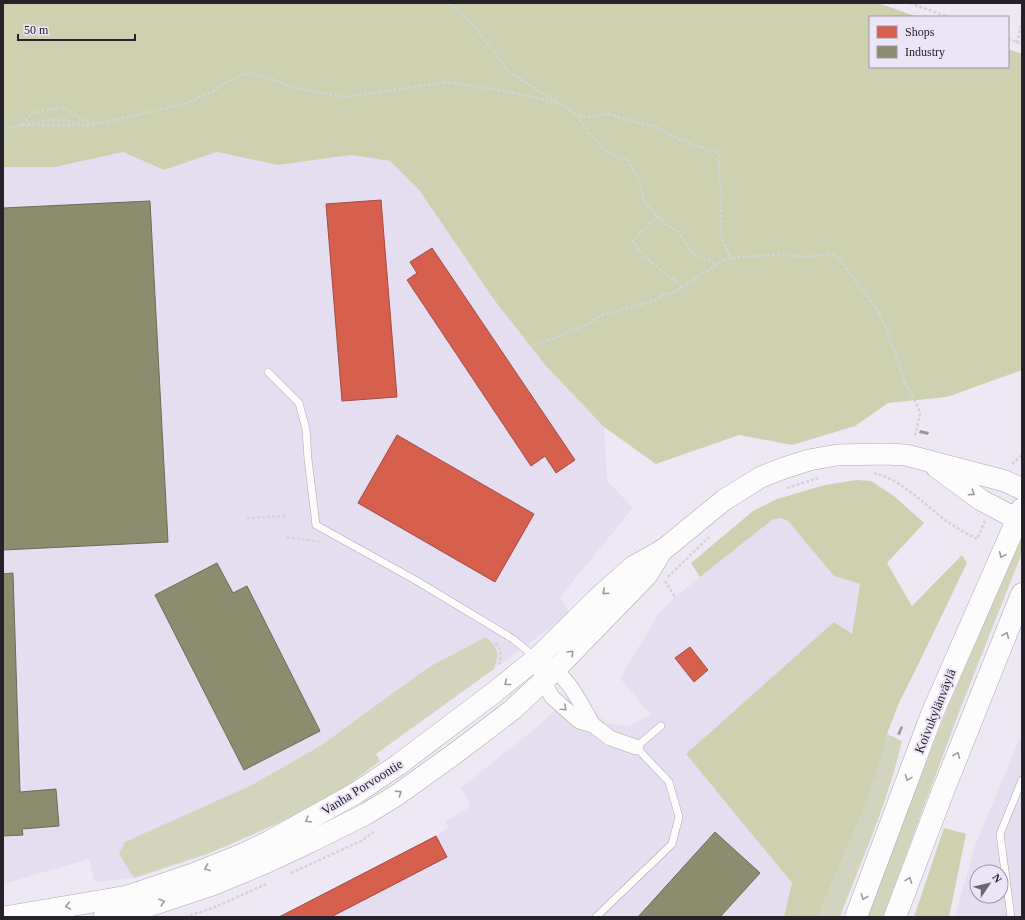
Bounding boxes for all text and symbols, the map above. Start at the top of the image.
scale bar [18,16,135,42]
legend [869,16,1009,68]
text: 50 m [24,23,49,37]
text: Shops [905,25,935,39]
text: Industry [905,45,945,59]
one-way arrow [968,488,975,496]
one-way arrow [999,550,1007,558]
one-way arrow [602,587,610,594]
one-way arrow [1001,631,1009,638]
one-way arrow [566,650,574,658]
street label: Koivukylänväylä [911,666,959,755]
one-way arrow [504,679,511,686]
one-way arrow [559,703,567,711]
one-way arrow [953,752,961,759]
street label: Vanha Porvoontie [319,756,406,818]
one-way arrow [905,774,913,781]
one-way arrow [395,791,402,798]
one-way arrow [305,816,312,823]
one-way arrow [204,864,211,872]
north arrow [969,864,1009,904]
text: N [990,872,1004,885]
one-way arrow [905,877,913,884]
one-way arrow [860,893,868,900]
one-way arrow [159,898,166,907]
one-way arrow [65,901,71,910]

